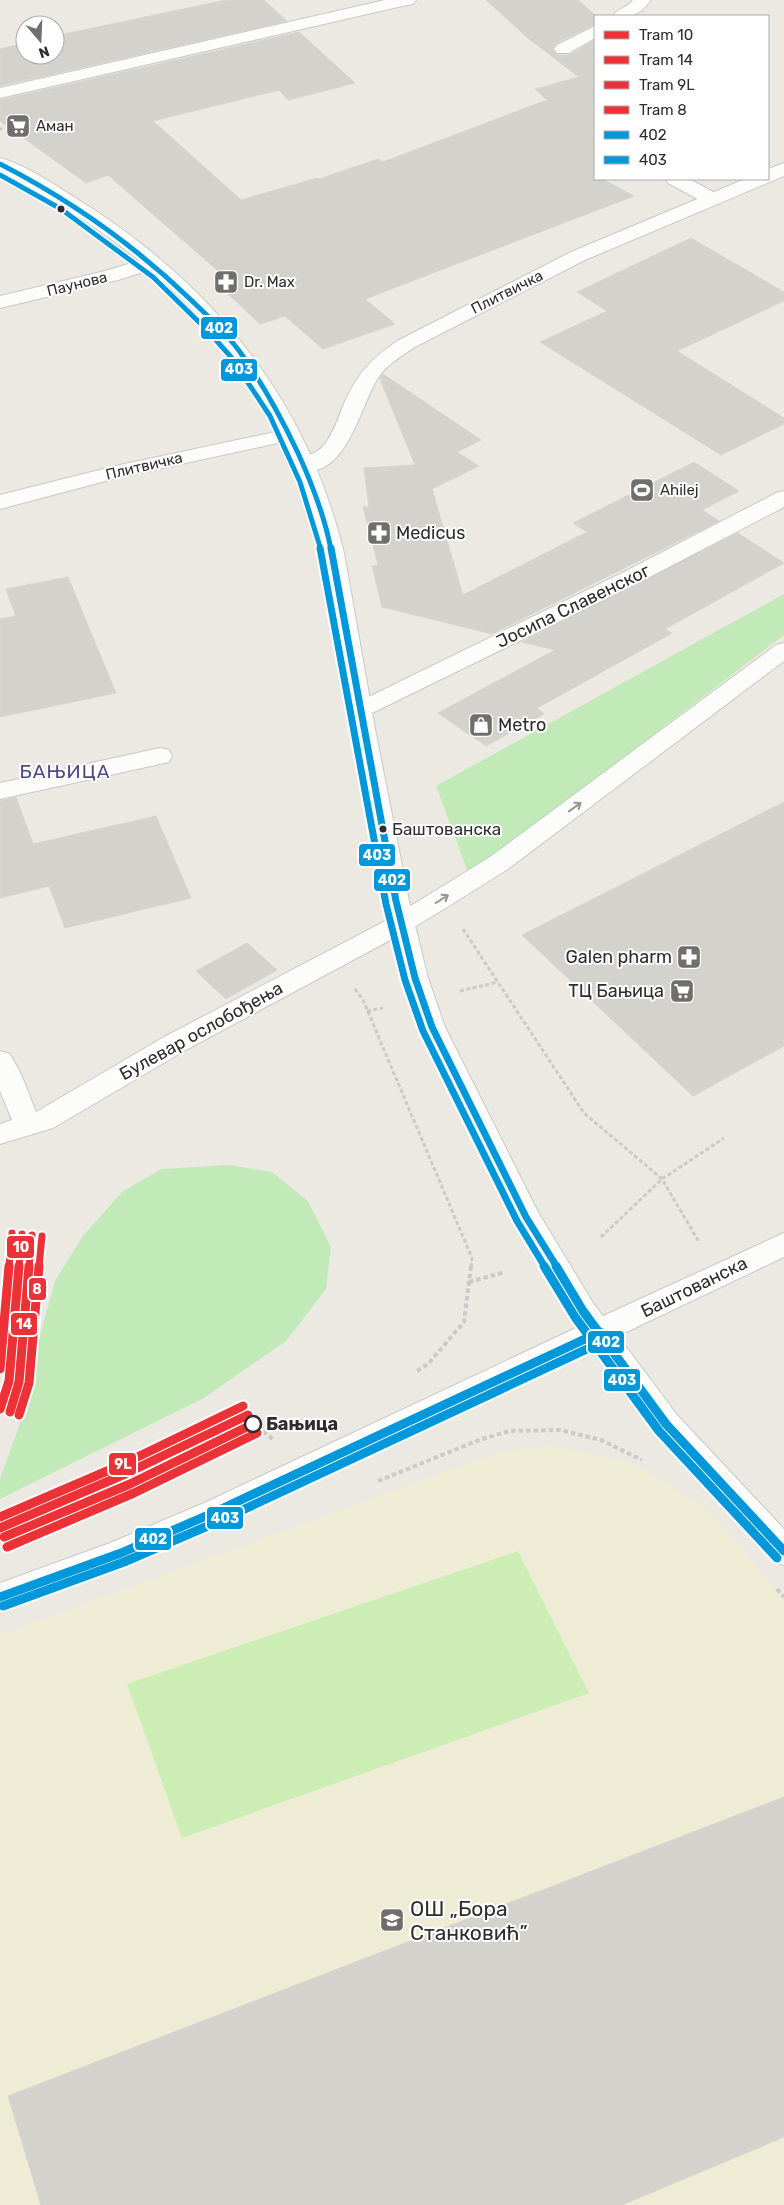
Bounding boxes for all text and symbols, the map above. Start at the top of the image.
north arrow [15,15,65,65]
legend [594,15,769,180]
text: Tram 10 [639,26,693,44]
text: N [37,42,52,61]
text: Tram 14 [639,51,693,69]
text: Tram 9L [639,76,695,94]
text: Tram 8 [639,101,687,119]
supermarket icon: Аман [5,113,31,139]
place label: Аман [36,117,74,135]
text: 402 [639,126,667,144]
text: 403 [639,151,667,169]
unlabelled marker [56,204,66,214]
street label: Плитвичка [468,266,546,318]
street label: Паунова [45,268,109,300]
pharmacy icon: Dr. Max [213,269,239,295]
place label: Dr. Max [244,273,295,291]
line badge: 402 [200,316,238,340]
text: 402 [205,320,233,337]
line badge: 403 [220,358,258,382]
text: 403 [225,361,253,378]
street label: Плитвичка [104,448,184,484]
sports icon: Ahilej [629,477,655,503]
place label: Ahilej [660,481,699,499]
pharmacy icon: Medicus [366,520,392,546]
place label: Medicus [396,522,465,544]
street label: Јосипа Славенског [493,559,654,653]
shop icon: Metro [468,712,494,738]
place label: Metro [498,714,546,736]
district label: БАЊИЦА [20,760,110,783]
one-way arrow [568,802,582,812]
place label: Баштованска [392,819,501,839]
marker: Баштованска [378,824,388,834]
line badge: 403 [358,843,396,867]
text: 403 [363,847,391,864]
line badge: 402 [373,868,411,892]
text: 402 [378,872,406,889]
one-way arrow [434,894,448,904]
pharmacy icon: Galen pharm [676,944,702,970]
place label: Galen pharm [566,946,672,968]
street label: Булевар ослобођења [115,977,287,1085]
supermarket icon: ТЦ Бањица [669,978,695,1004]
place label: ТЦ Бањица [568,980,664,1002]
line badge: 10 [6,1235,35,1259]
text: 10 [13,1239,29,1256]
street label: Баштованска [637,1252,751,1322]
line badge: 8 [28,1277,47,1301]
text: 8 [32,1281,42,1298]
line badge: 14 [10,1312,38,1336]
text: 14 [16,1316,33,1333]
line badge: 402 [587,1330,625,1354]
text: 402 [592,1334,620,1351]
line badge: 403 [603,1368,641,1392]
text: 403 [608,1372,636,1389]
place label: Бањица [266,1413,338,1435]
marker: Бањица [244,1415,262,1433]
line badge: 9L [108,1452,137,1476]
text: 9L [114,1456,132,1473]
line badge: 403 [206,1506,244,1530]
text: 403 [211,1510,239,1527]
line badge: 402 [134,1527,172,1551]
text: 402 [139,1531,167,1548]
place label: ОШ „Бора Станковић” [410,1896,528,1945]
school or university icon: ОШ „Бора Станковић” [379,1907,405,1933]

